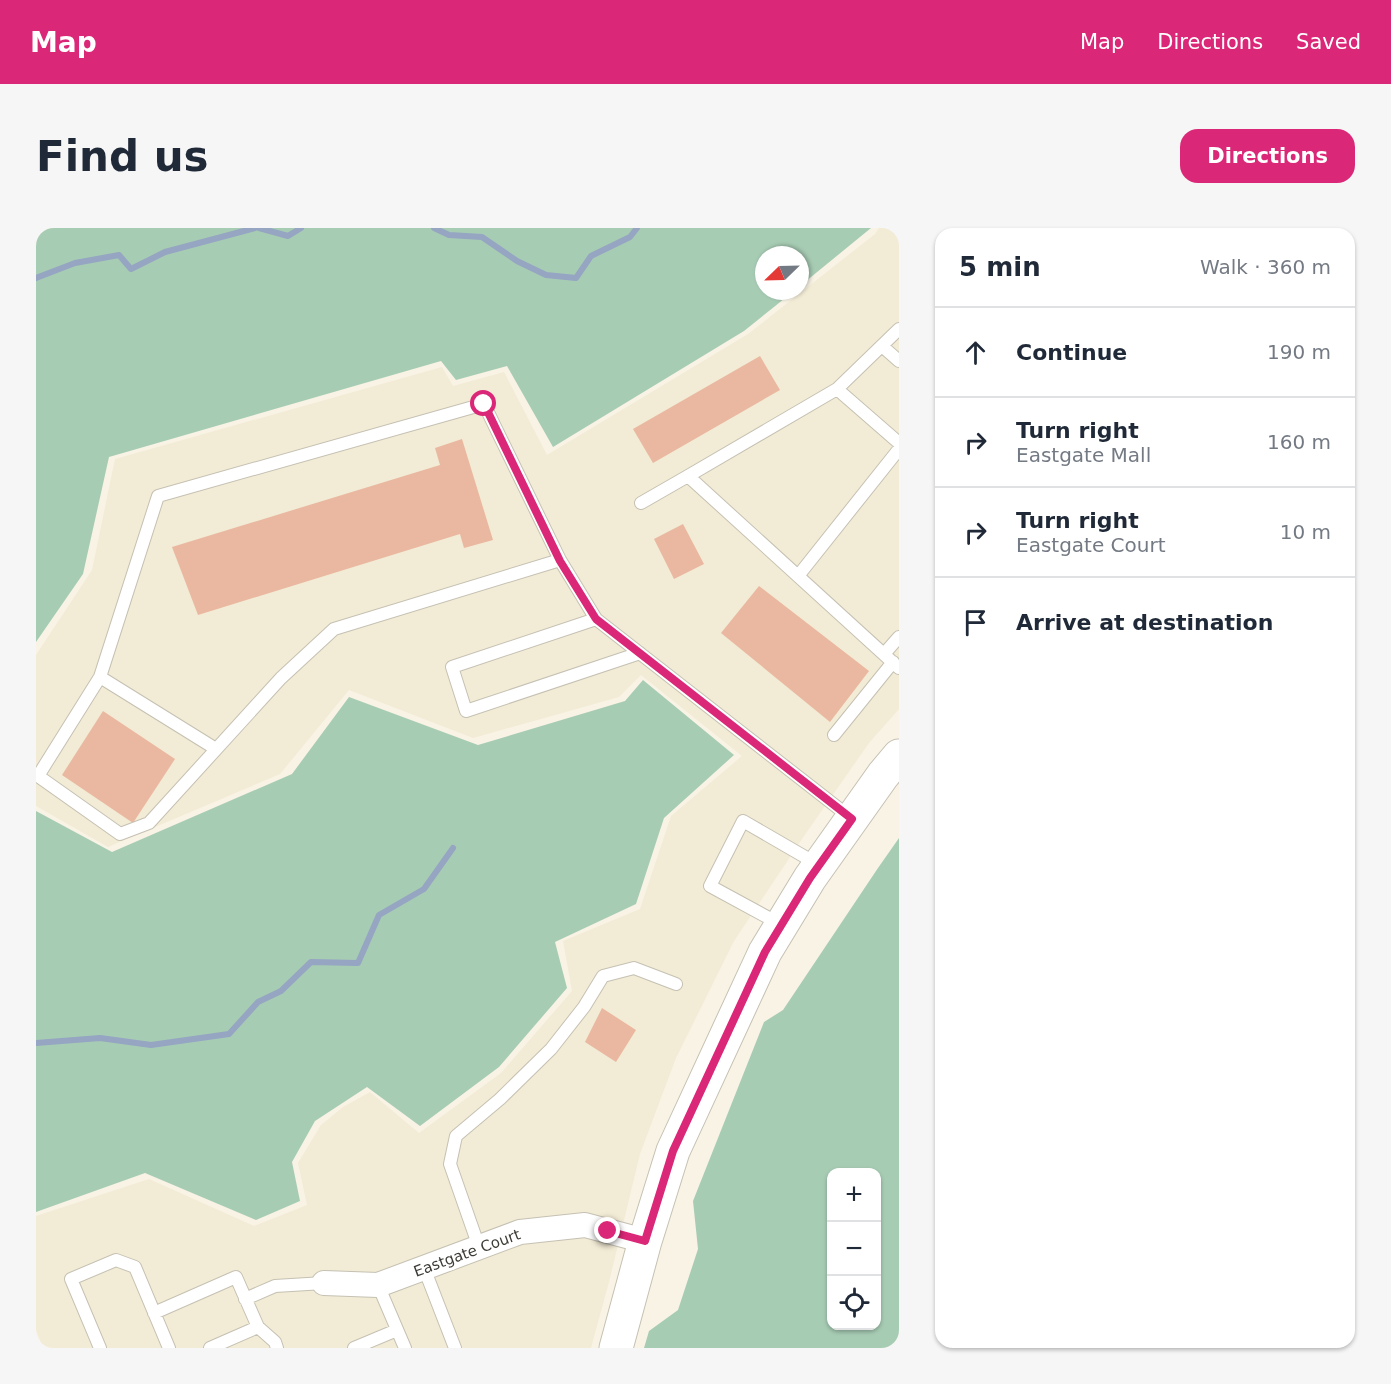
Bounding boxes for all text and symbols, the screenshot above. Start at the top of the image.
text: Map [30,26,97,59]
text: Map [1080,30,1124,54]
text: Directions [1157,30,1263,54]
text: Saved [1296,30,1361,54]
button: Directions [1180,129,1355,183]
text: Find us [36,132,209,181]
north arrow [755,246,809,300]
text: 5 min [959,252,1041,282]
text: Walk · 360 m [1200,255,1331,279]
icon: ahead [959,336,992,369]
text: Continue [1016,340,1127,365]
text: 190 m [1267,340,1331,364]
route start [470,390,496,416]
text: Turn right [1016,418,1139,443]
icon: right [959,426,992,459]
text: 160 m [1267,430,1331,454]
text: Eastgate Mall [1016,443,1151,467]
text: Turn right [1016,508,1139,533]
icon: right [959,516,992,549]
text: 10 m [1280,520,1331,544]
text: Eastgate Court [1016,533,1166,557]
icon: arrive [959,606,992,639]
text: Arrive at destination [1016,610,1273,635]
map controls [827,1168,881,1330]
button: + [827,1168,881,1222]
route end [594,1217,620,1243]
button: − [827,1222,881,1276]
street label: Eastgate Court [411,1225,523,1281]
button: locate [827,1276,881,1330]

